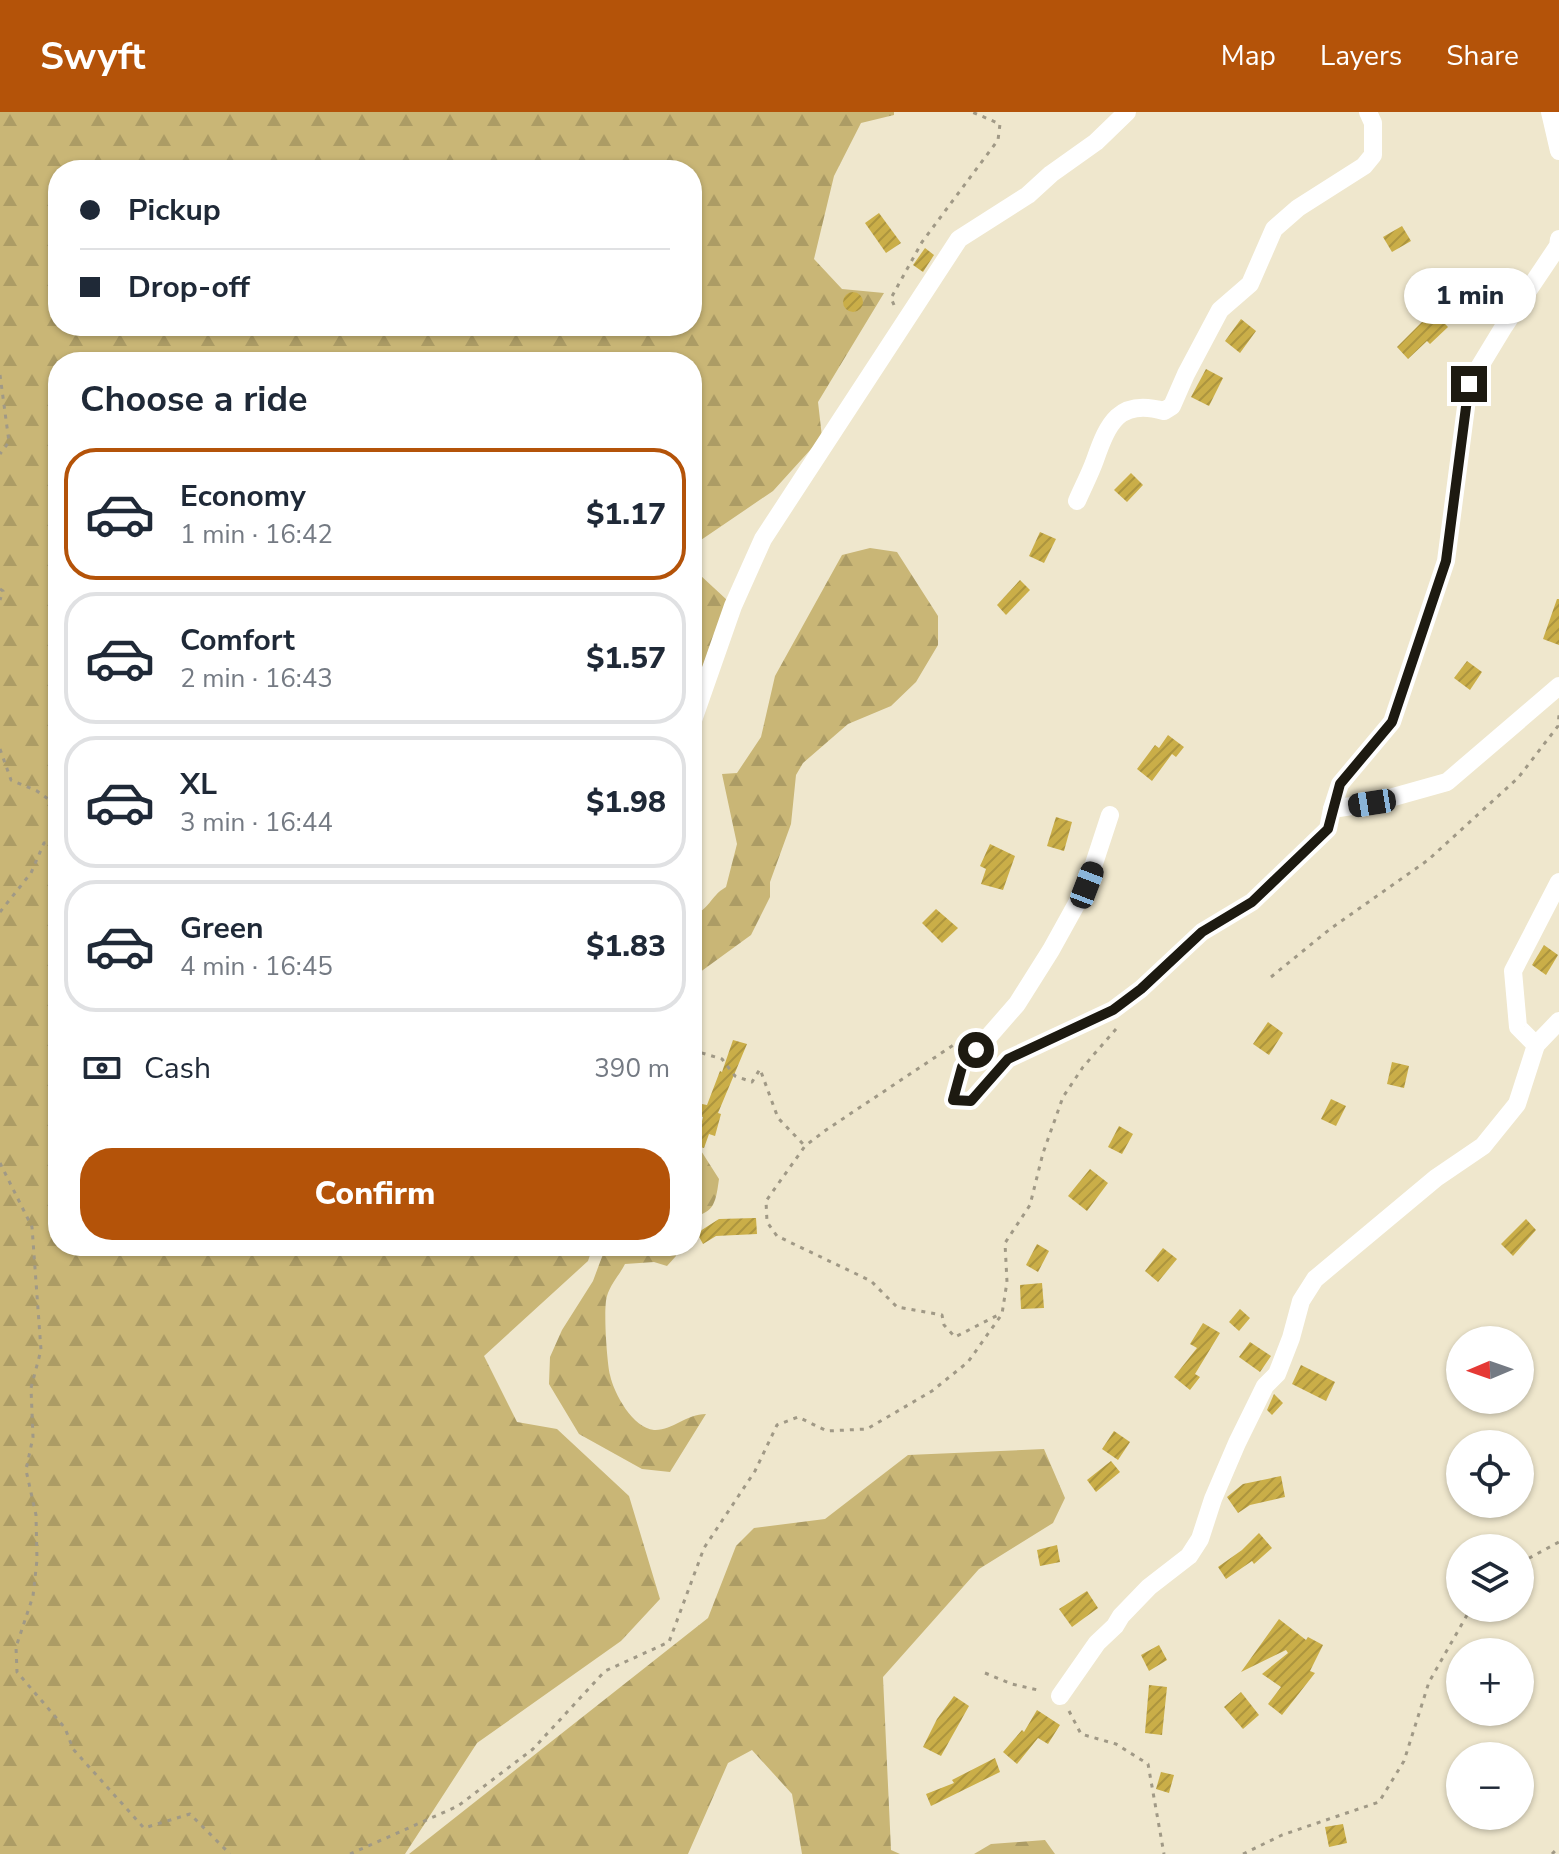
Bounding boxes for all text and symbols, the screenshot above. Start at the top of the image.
text: Swyft [40,31,145,82]
text: Map [1221,37,1276,75]
text: Layers [1320,37,1402,75]
text: Share [1446,37,1519,75]
text: Pickup [128,190,221,231]
text: Drop-off [128,267,250,308]
callout: 1 min [1403,268,1535,324]
text: 1 min [1436,278,1504,313]
route end [1451,366,1487,402]
text: Choose a ride [80,375,308,424]
text: Economy [180,476,306,517]
icon: car [84,478,156,550]
text: $1.17 [586,494,666,535]
text: 1 min · 16:42 [180,517,333,552]
text: Comfort [180,620,295,661]
icon: car [84,622,156,694]
text: $1.57 [586,638,666,679]
text: 2 min · 16:43 [180,661,333,696]
text: XL [180,764,217,805]
icon: car [84,766,156,838]
text: $1.98 [586,782,666,823]
car [1346,787,1398,819]
text: 3 min · 16:44 [180,805,333,840]
car [1067,858,1107,912]
text: Green [180,908,264,949]
icon: car [84,910,156,982]
text: $1.83 [586,926,666,967]
text: 4 min · 16:45 [180,949,333,984]
route start [958,1032,994,1068]
icon: cash [80,1046,124,1090]
text: Cash [144,1048,211,1089]
text: 390 m [594,1051,670,1086]
button: Confirm [80,1148,670,1240]
north arrow [1446,1326,1534,1414]
map controls [1446,1326,1534,1830]
button: locate [1446,1430,1534,1518]
button: layers [1446,1534,1534,1622]
button: + [1446,1638,1534,1726]
button: − [1446,1742,1534,1830]

